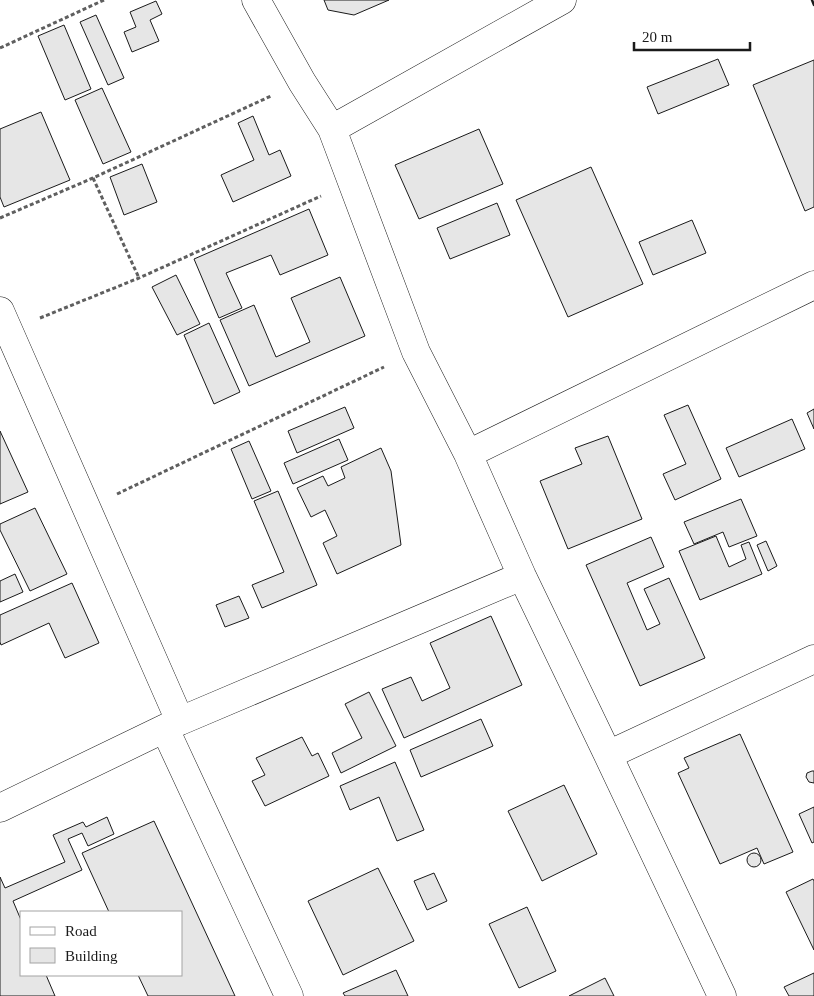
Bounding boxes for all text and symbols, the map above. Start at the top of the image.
scale bar [634,20,750,52]
text: 20 m [642,29,673,45]
legend [20,911,182,976]
text: Road [65,923,97,939]
text: Building [65,948,118,964]

